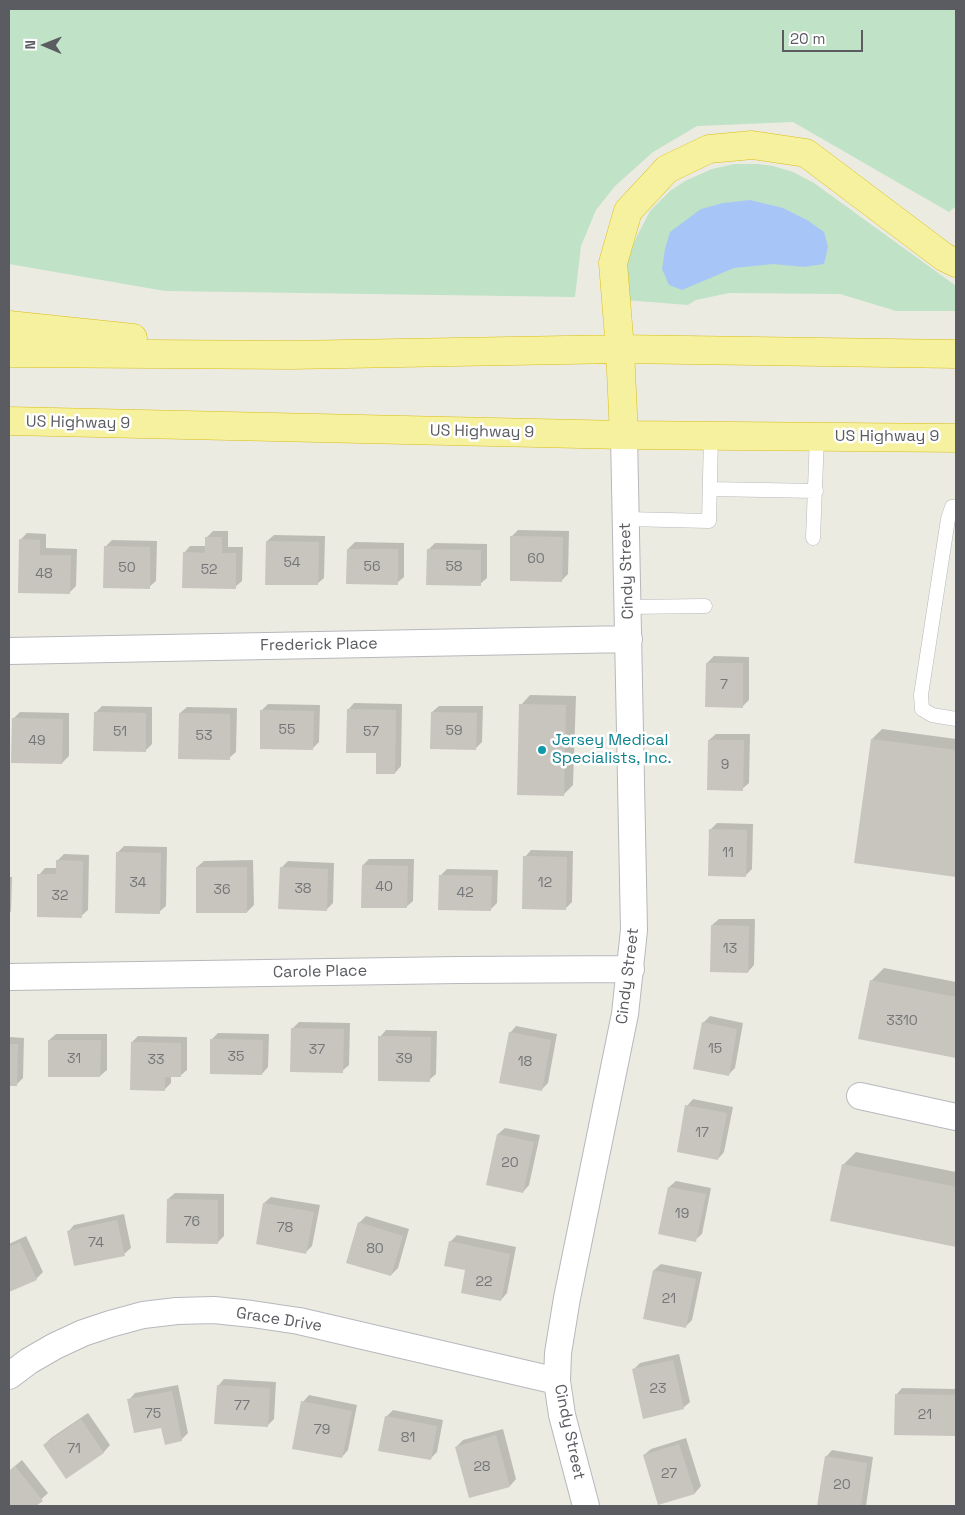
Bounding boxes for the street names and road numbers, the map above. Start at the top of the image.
street label: US Highway 9 [26,412,130,434]
street label: US Highway 9 [430,421,534,443]
street label: US Highway 9 [835,427,939,447]
street label: Cindy Street [616,522,638,620]
street label: Frederick Place [260,634,378,656]
street label: Cindy Street [613,927,643,1025]
street label: Carole Place [273,962,367,982]
street label: Grace Drive [235,1304,323,1336]
street label: Cindy Street [550,1383,588,1481]

